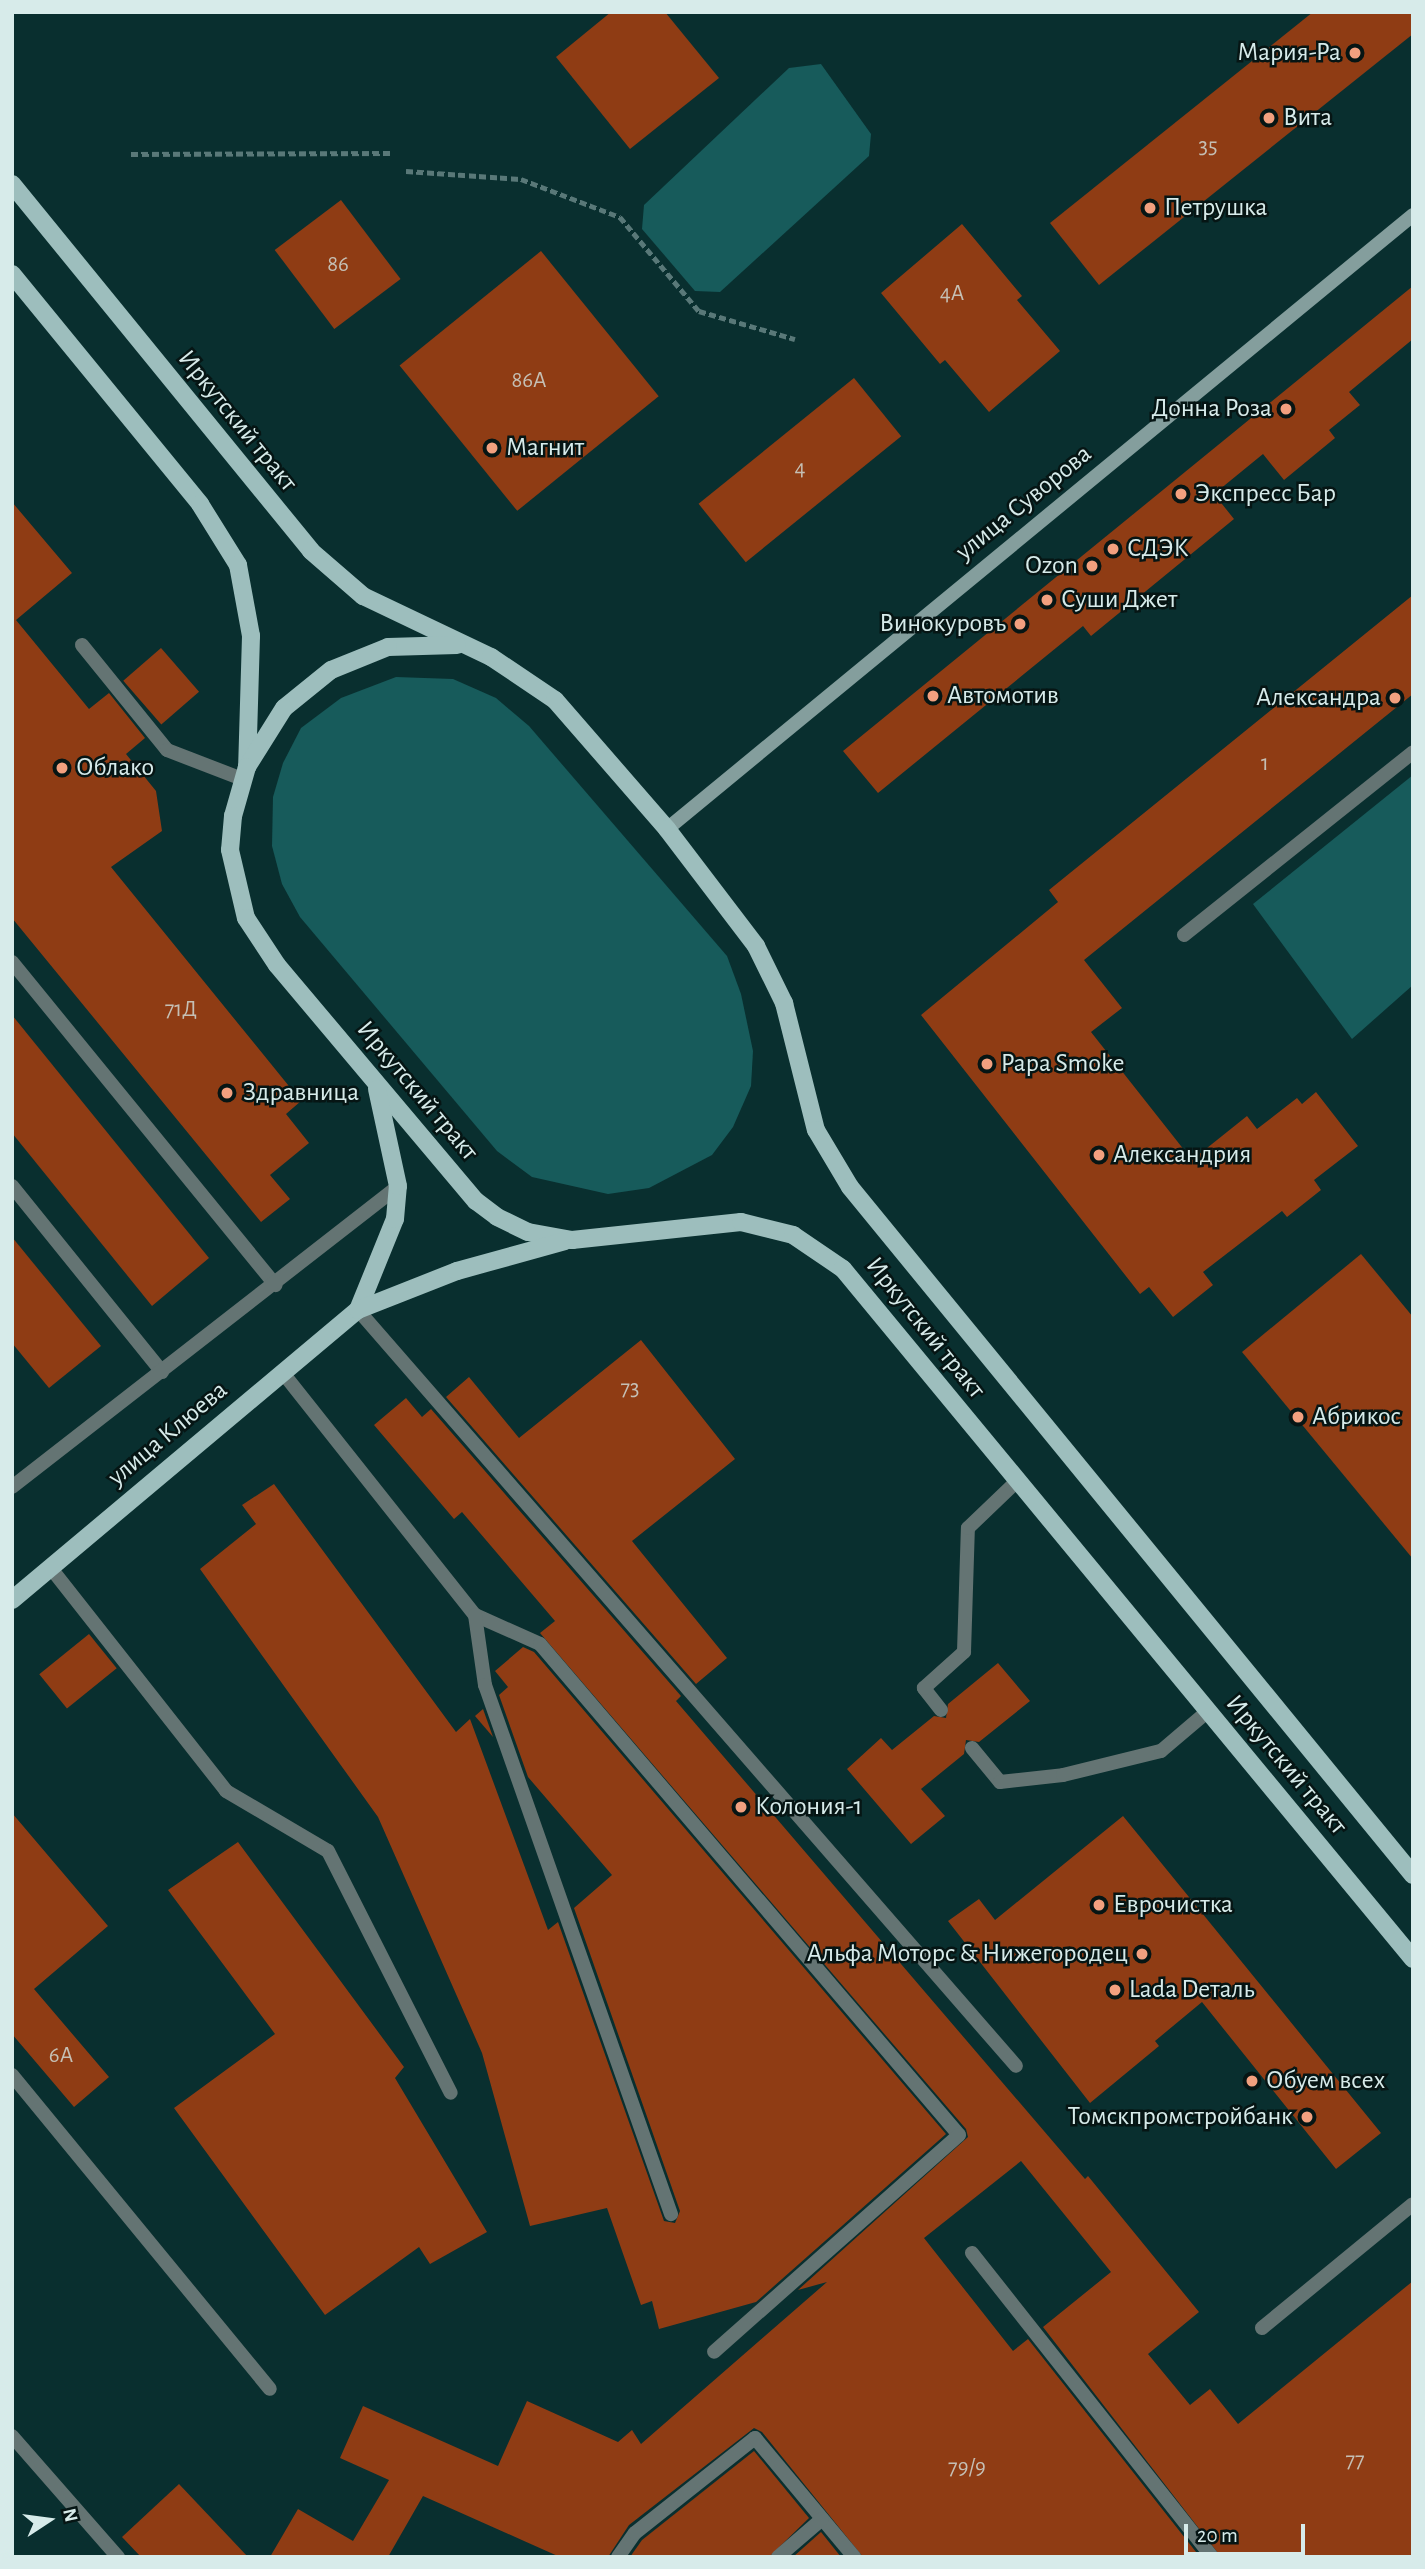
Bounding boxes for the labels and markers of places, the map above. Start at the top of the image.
place label: Мария-Ра [1237,37,1341,69]
marker: Мария-Ра [1347,45,1363,61]
place label: Вита [1283,102,1332,134]
marker: Вита [1261,110,1277,126]
place label: Петрушка [1164,192,1267,224]
marker: Петрушка [1142,200,1158,216]
place label: Донна Роза [1151,393,1272,425]
marker: Донна Роза [1278,401,1294,417]
place label: Магнит [506,432,584,464]
marker: Магнит [484,440,500,456]
place label: Экспресс Бар [1195,478,1336,510]
marker: Экспресс Бар [1173,486,1189,502]
place label: СДЭК [1127,533,1189,565]
marker: СДЭК [1105,541,1121,557]
place label: Ozon [1025,550,1078,582]
marker: Ozon [1084,558,1100,574]
place label: Суши Джет [1061,584,1177,616]
marker: Суши Джет [1039,592,1055,608]
place label: Винокуровъ [879,608,1006,640]
marker: Винокуровъ [1012,616,1028,632]
place label: Автомотив [947,680,1059,712]
place label: Александра [1256,682,1381,714]
marker: Автомотив [925,688,941,704]
marker: Александра [1387,690,1403,706]
place label: Облако [76,752,154,784]
marker: Облако [54,760,70,776]
place label: Papa Smoke [1001,1048,1124,1080]
marker: Papa Smoke [979,1056,995,1072]
place label: Здравница [243,1077,359,1109]
marker: Здравница [217,1083,237,1103]
place label: Александрия [1113,1139,1251,1171]
marker: Александрия [1091,1147,1107,1163]
place label: Абрикос [1312,1401,1401,1433]
marker: Абрикос [1290,1409,1306,1425]
place label: Колония-1 [755,1791,863,1823]
marker: Колония-1 [733,1799,749,1815]
place label: Еврочистка [1113,1889,1233,1921]
marker: Еврочистка [1091,1897,1107,1913]
place label: Альфа Моторс & Нижегородец [807,1938,1128,1970]
marker: Альфа Моторс & Нижегородец [1134,1946,1150,1962]
place label: Lada Dеталь [1129,1974,1254,2006]
marker: Lada Dеталь [1107,1982,1123,1998]
place label: Обуем всех [1266,2065,1385,2097]
marker: Обуем всех [1244,2073,1260,2089]
place label: Томскпромстройбанк [1068,2101,1293,2133]
marker: Томскпромстройбанк [1299,2109,1315,2125]

